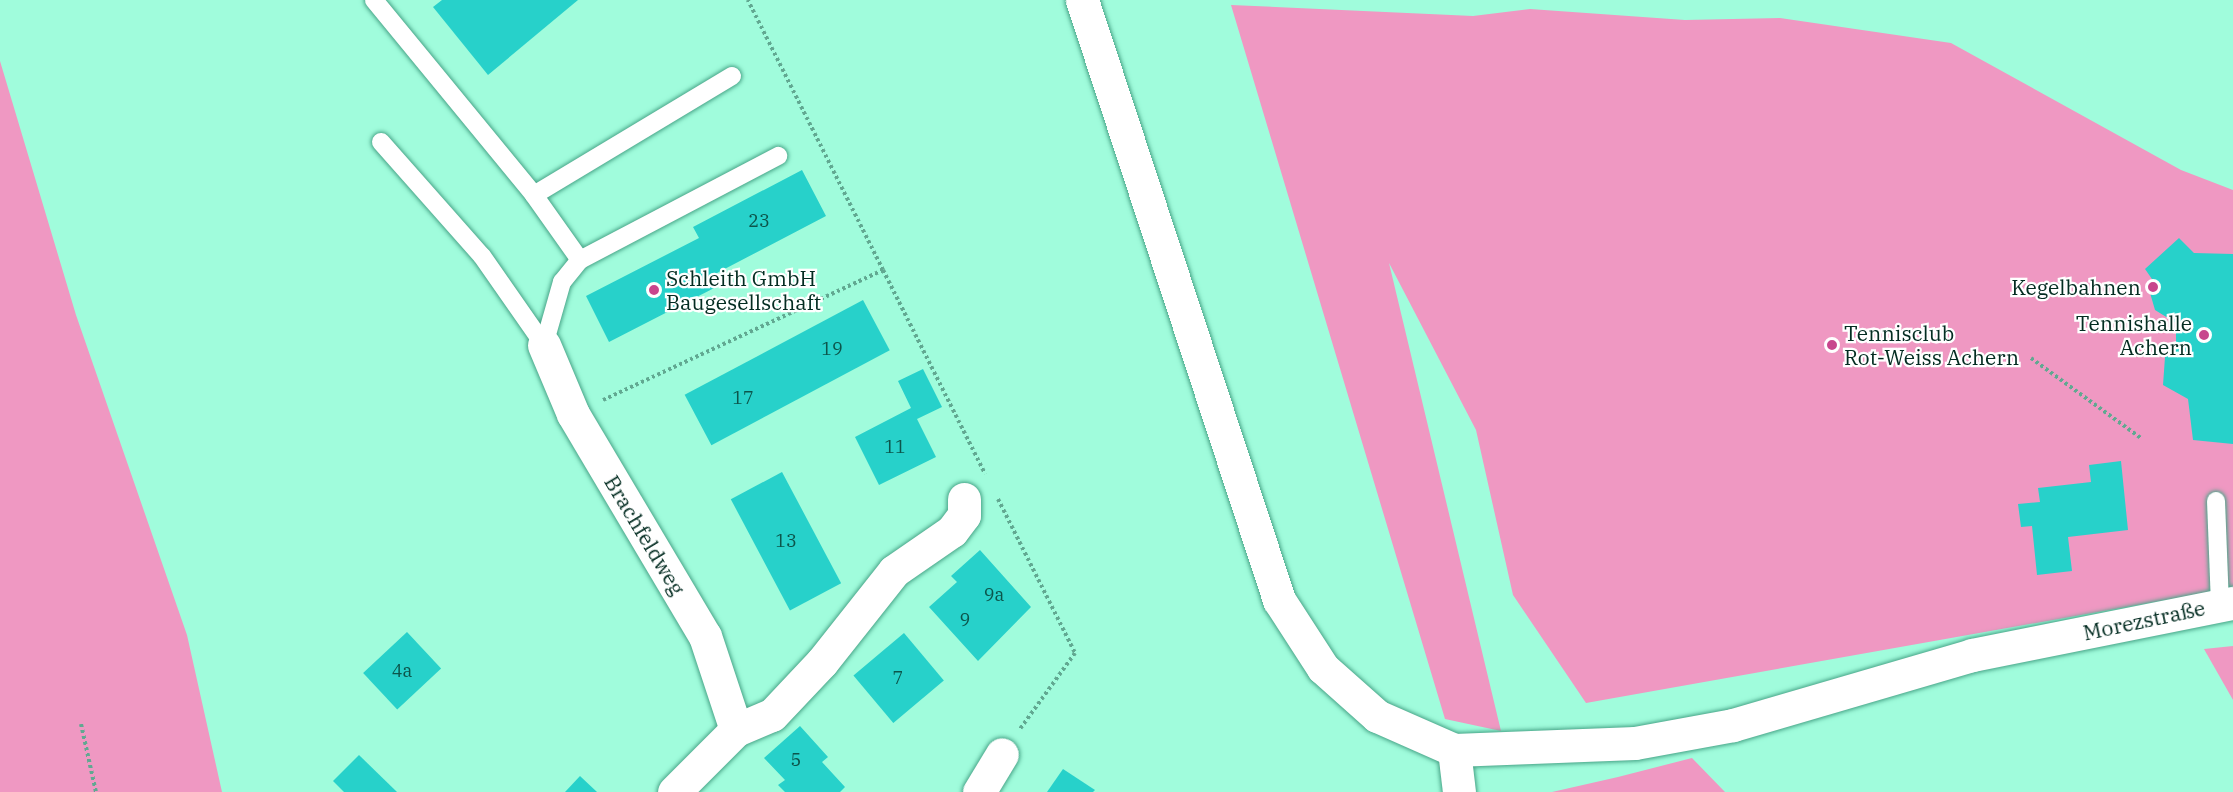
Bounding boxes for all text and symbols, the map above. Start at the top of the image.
house number: 23 [748,210,770,232]
place label: Schleith GmbH Baugesellschaft [666,265,821,315]
place label: Kegelbahnen [2011,274,2141,300]
marker: Kegelbahnen [2146,280,2160,294]
marker: Schleith GmbH Baugesellschaft [647,283,661,297]
place label: Tennishalle Achern [2076,310,2192,360]
place label: Tennisclub Rot-Weiss Achern [1844,320,2019,370]
marker: Tennishalle Achern [2197,328,2211,342]
house number: 19 [821,338,843,360]
marker: Tennisclub Rot-Weiss Achern [1825,338,1839,352]
house number: 17 [732,387,754,409]
house number: 11 [884,436,906,458]
street label: Brachfeldweg [599,471,691,599]
house number: 13 [775,530,797,552]
house number: 9a [984,584,1004,606]
street label: Morezstraße [2081,595,2207,645]
house number: 9 [960,609,970,631]
house number: 4a [392,660,412,682]
house number: 7 [893,667,903,689]
house number: 5 [791,749,801,771]

